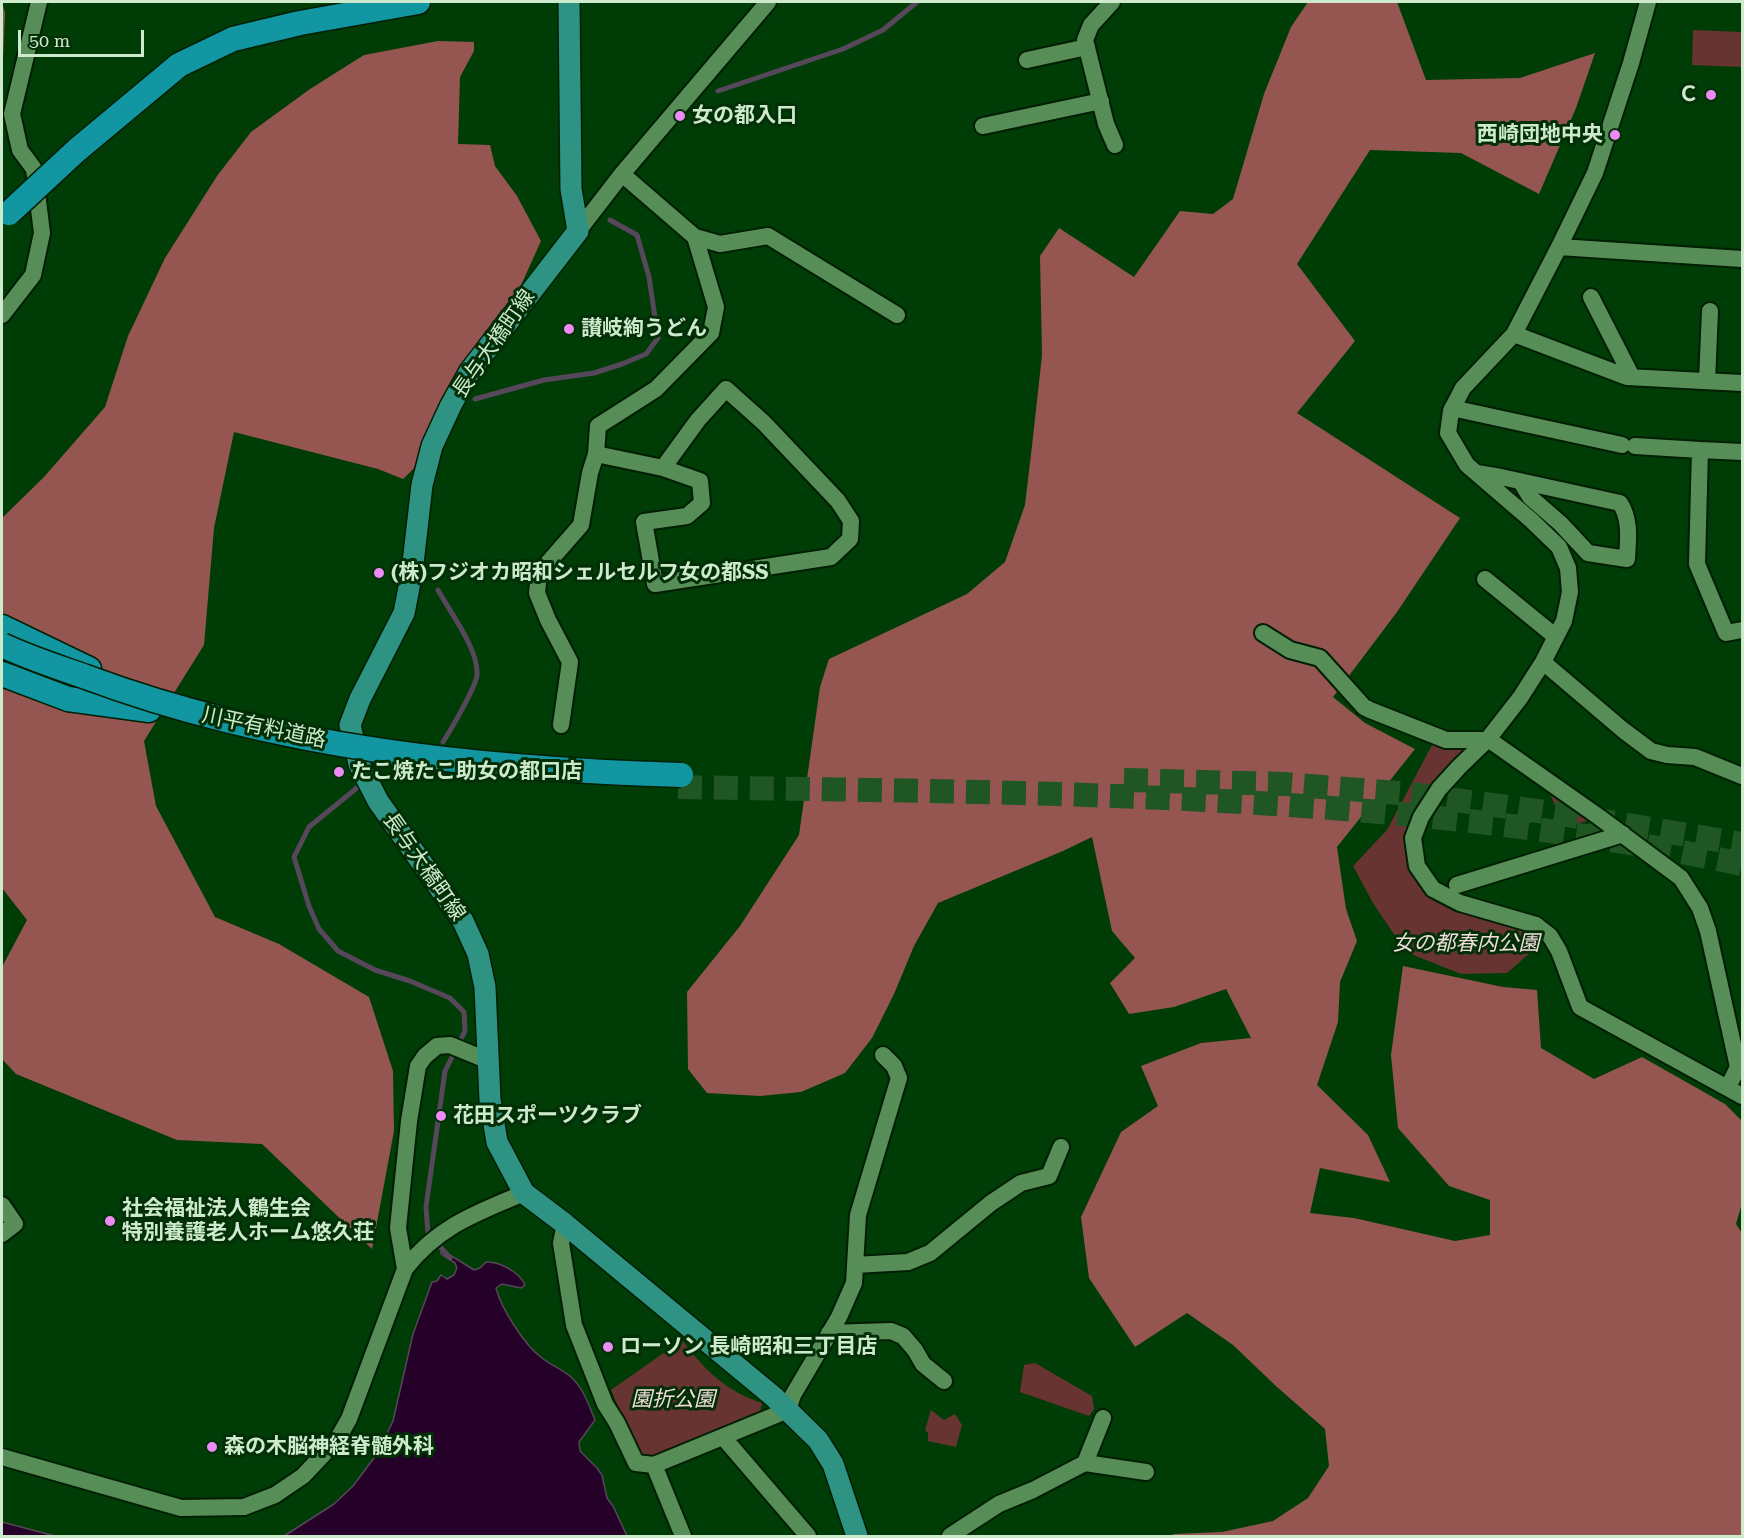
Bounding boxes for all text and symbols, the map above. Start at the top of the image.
scale bar [21,18,147,56]
text: 50 m [29,30,70,51]
place label: Ｃ [1678,82,1699,108]
marker: Ｃ [1704,88,1718,102]
place label: 女の都入口 [692,103,797,129]
marker: 女の都入口 [673,109,687,123]
place label: 西崎団地中央 [1477,122,1603,148]
marker: 西崎団地中央 [1608,128,1622,142]
street label: 長与大橋町線 [448,285,540,403]
place label: 讃岐絢うどん [581,316,707,342]
marker: 讃岐絢うどん [562,322,576,336]
place label: (株)フジオカ昭和シェルセルフ女の都SS [391,560,768,586]
marker: (株)フジオカ昭和シェルセルフ女の都SS [372,566,386,580]
street label: 川平有料道路 [200,703,328,753]
place label: たこ焼たこ助女の都口店 [351,759,582,785]
marker: たこ焼たこ助女の都口店 [332,765,346,779]
street label: 長与大橋町線 [378,808,470,926]
park label: 女の都春内公園 [1393,931,1539,957]
place label: 花田スポーツクラブ [453,1103,642,1129]
marker: 花田スポーツクラブ [434,1109,448,1123]
place label: 社会福祉法人鶴生会 特別養護老人ホーム悠久荘 [122,1196,374,1246]
marker: 社会福祉法人鶴生会 特別養護老人ホーム悠久荘 [103,1214,117,1228]
place label: ローソン 長崎昭和三丁目店 [620,1334,877,1360]
marker: ローソン 長崎昭和三丁目店 [601,1340,615,1354]
park label: 園折公園 [631,1387,715,1413]
place label: 森の木脳神経脊髄外科 [224,1434,434,1460]
marker: 森の木脳神経脊髄外科 [205,1440,219,1454]

